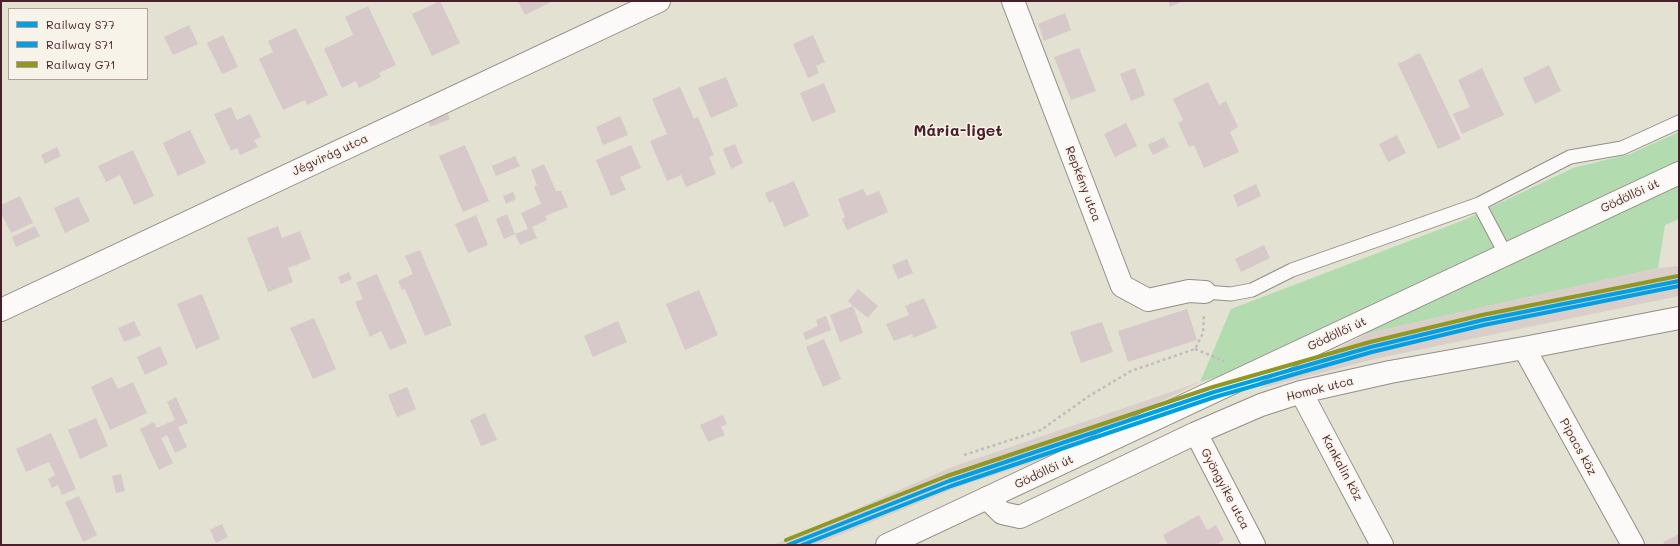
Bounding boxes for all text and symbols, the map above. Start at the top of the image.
legend [8,8,148,80]
text: Railway S77 [46,16,115,32]
text: Railway S71 [46,36,114,52]
text: Railway G71 [46,56,116,72]
district label: Mária-liget [914,121,1002,141]
street label: Jégvirág utca [290,131,370,179]
street label: Repkény utca [1062,144,1104,224]
street label: Gödöllői út [1598,176,1662,216]
street label: Gödöllői út [1305,314,1369,354]
street label: Homok utca [1285,374,1355,404]
street label: Pipacs köz [1556,416,1600,478]
street label: Kankalin köz [1319,433,1365,503]
street label: Gyöngyike utca [1198,446,1252,532]
street label: Gödöllői út [1012,452,1076,492]

